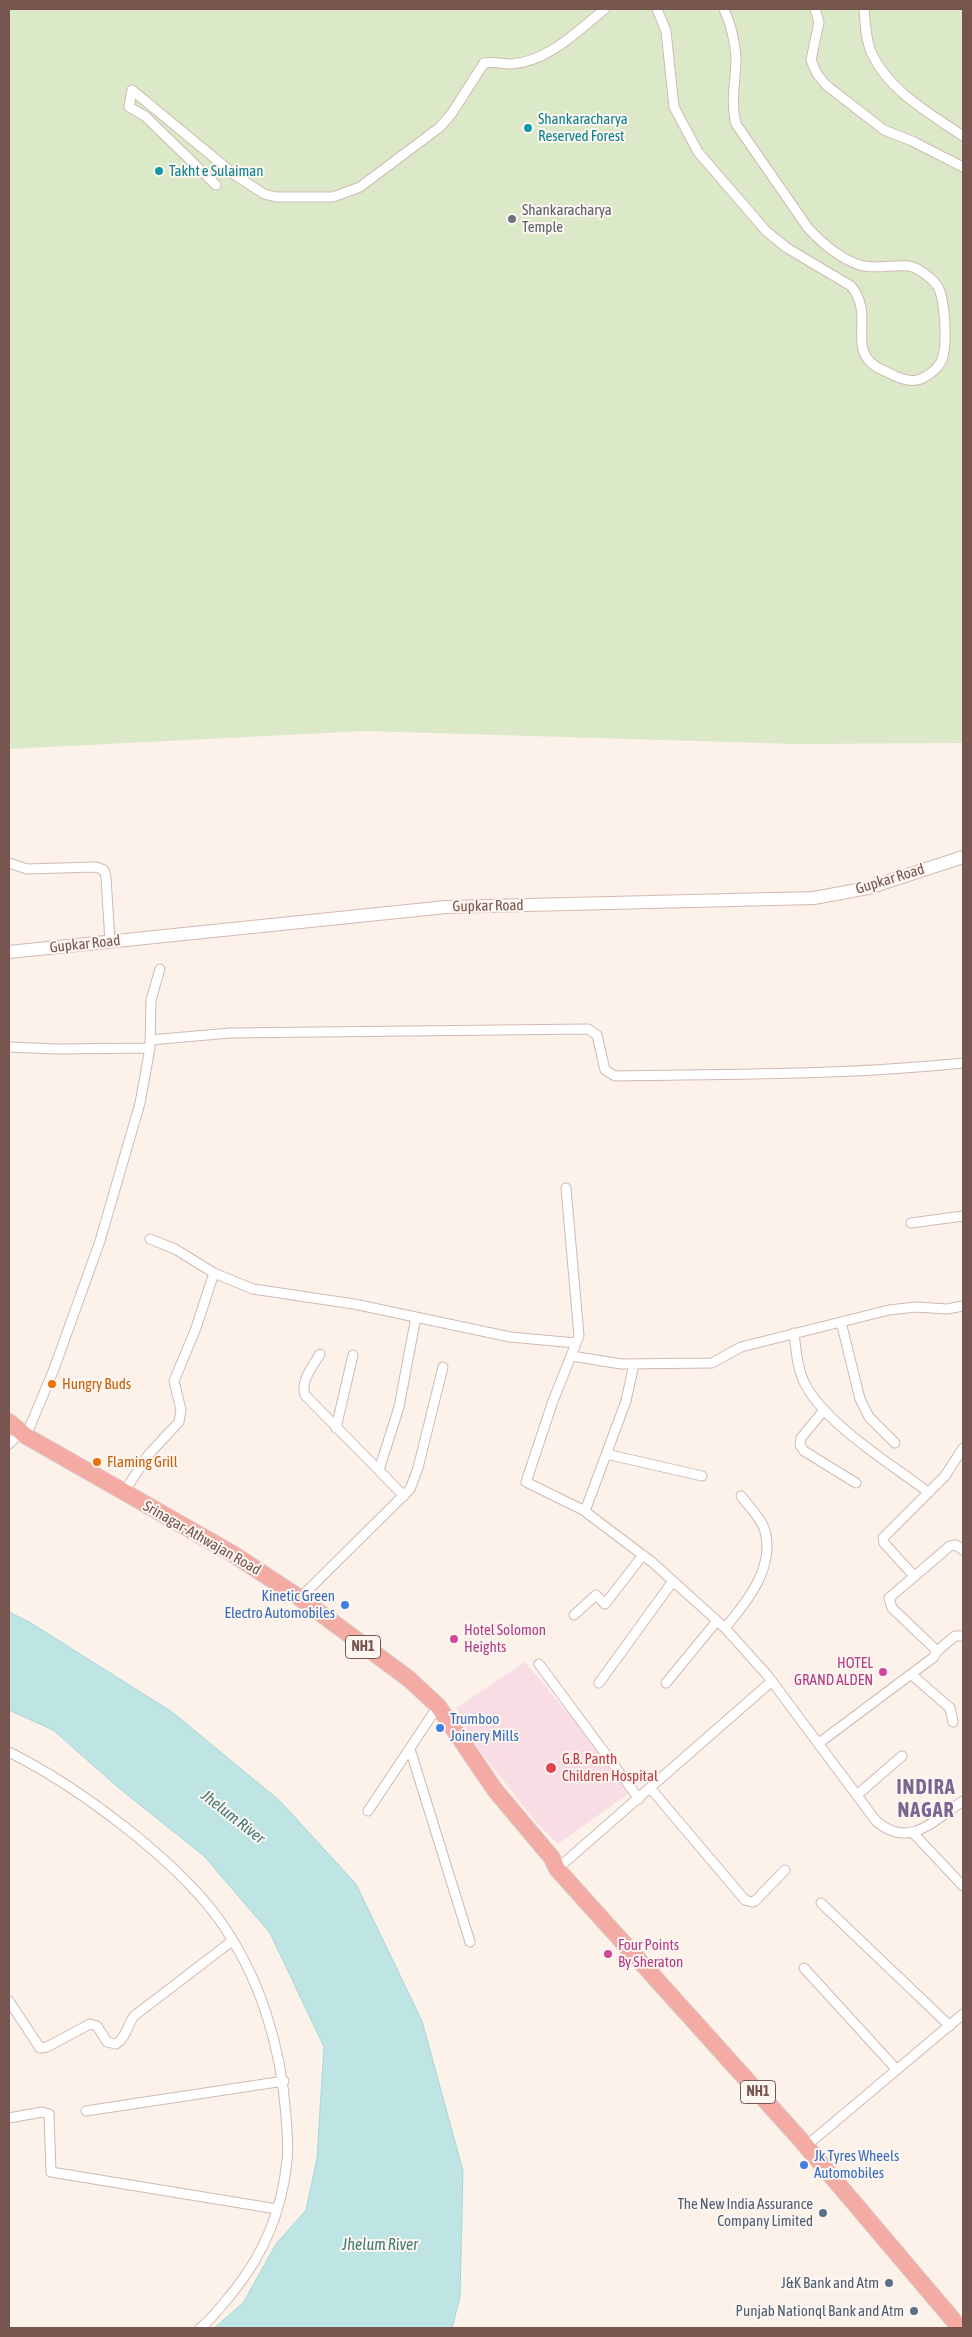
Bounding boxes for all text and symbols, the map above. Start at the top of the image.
place label: Shankaracharya Reserved Forest [538,110,628,145]
marker: Shankaracharya Reserved Forest [522,122,534,134]
place label: Takht e Sulaiman [169,162,264,180]
marker: Takht e Sulaiman [153,165,165,177]
place label: Shankaracharya Temple [522,201,612,236]
marker: Shankaracharya Temple [506,213,518,225]
street label: Gupkar Road [853,860,927,898]
street label: Gupkar Road [452,896,524,916]
street label: Gupkar Road [49,931,121,957]
place label: Hungry Buds [62,1375,131,1393]
marker: Hungry Buds [46,1378,58,1390]
place label: Flaming Grill [107,1453,178,1471]
marker: Flaming Grill [91,1456,103,1468]
street label: Srinagar-Athwajan Road [140,1497,264,1579]
place label: Kinetic Green Electro Automobiles [224,1587,335,1622]
marker: Kinetic Green Electro Automobiles [339,1599,351,1611]
place label: Hotel Solomon Heights [464,1621,546,1656]
marker: Hotel Solomon Heights [448,1633,460,1645]
road number: NH1 [346,1635,380,1658]
place label: HOTEL GRAND ALDEN [794,1654,873,1689]
marker: HOTEL GRAND ALDEN [877,1666,889,1678]
place label: Trumboo Joinery Mills [450,1710,519,1745]
marker: Trumboo Joinery Mills [434,1722,446,1734]
place label: G.B. Panth Children Hospital [562,1750,658,1785]
marker: G.B. Panth Children Hospital [544,1761,558,1775]
district label: INDIRA NAGAR [896,1776,956,1823]
water label: Jhelum River [197,1786,269,1848]
place label: Four Points By Sheraton [618,1936,683,1971]
marker: Four Points By Sheraton [602,1948,614,1960]
road number: NH1 [740,2080,776,2104]
place label: Jk Tyres Wheels Automobiles [814,2147,899,2182]
marker: Jk Tyres Wheels Automobiles [798,2159,810,2171]
place label: The New India Assurance Company Limited [677,2195,813,2230]
marker: The New India Assurance Company Limited [817,2207,829,2219]
water label: Jhelum River [342,2235,418,2255]
place label: J&K Bank and Atm [781,2274,879,2292]
marker: J&K Bank and Atm [883,2277,895,2289]
place label: Punjab Nationql Bank and Atm [736,2302,904,2320]
marker: Punjab Nationql Bank and Atm [908,2305,920,2317]

